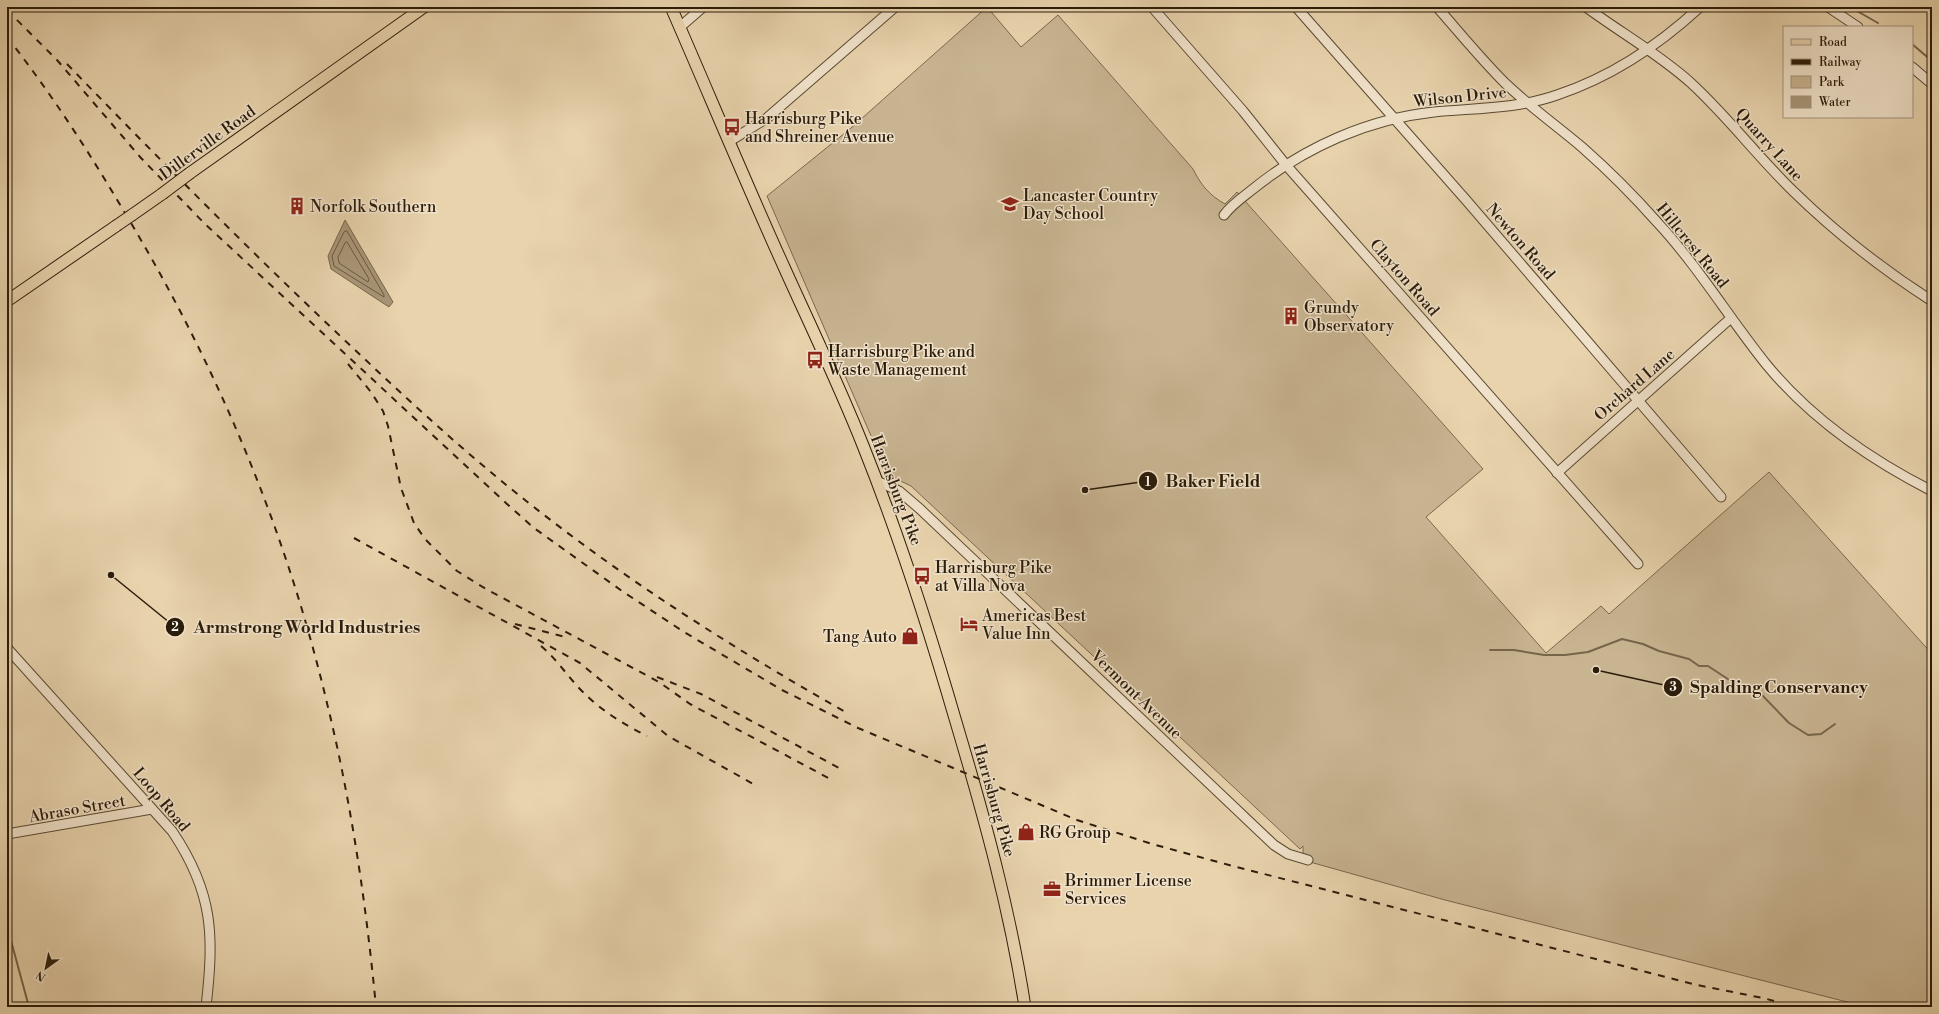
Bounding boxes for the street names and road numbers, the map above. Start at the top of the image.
street label: Wilson Drive [1412,82,1508,112]
street label: Dillerville Road [156,101,260,184]
street label: Quarry Lane [1731,104,1807,185]
street label: Newton Road [1481,199,1559,284]
street label: Hillcrest Road [1652,199,1733,292]
street label: Clayton Road [1365,235,1443,320]
street label: Orchard Lane [1590,344,1679,425]
street label: Harrisburg Pike [866,432,926,548]
street label: Vermont Avenue [1086,645,1186,743]
street label: Harrisburg Pike [968,741,1020,859]
street label: Loop Road [128,763,194,836]
street label: Abraso Street [26,791,127,827]

